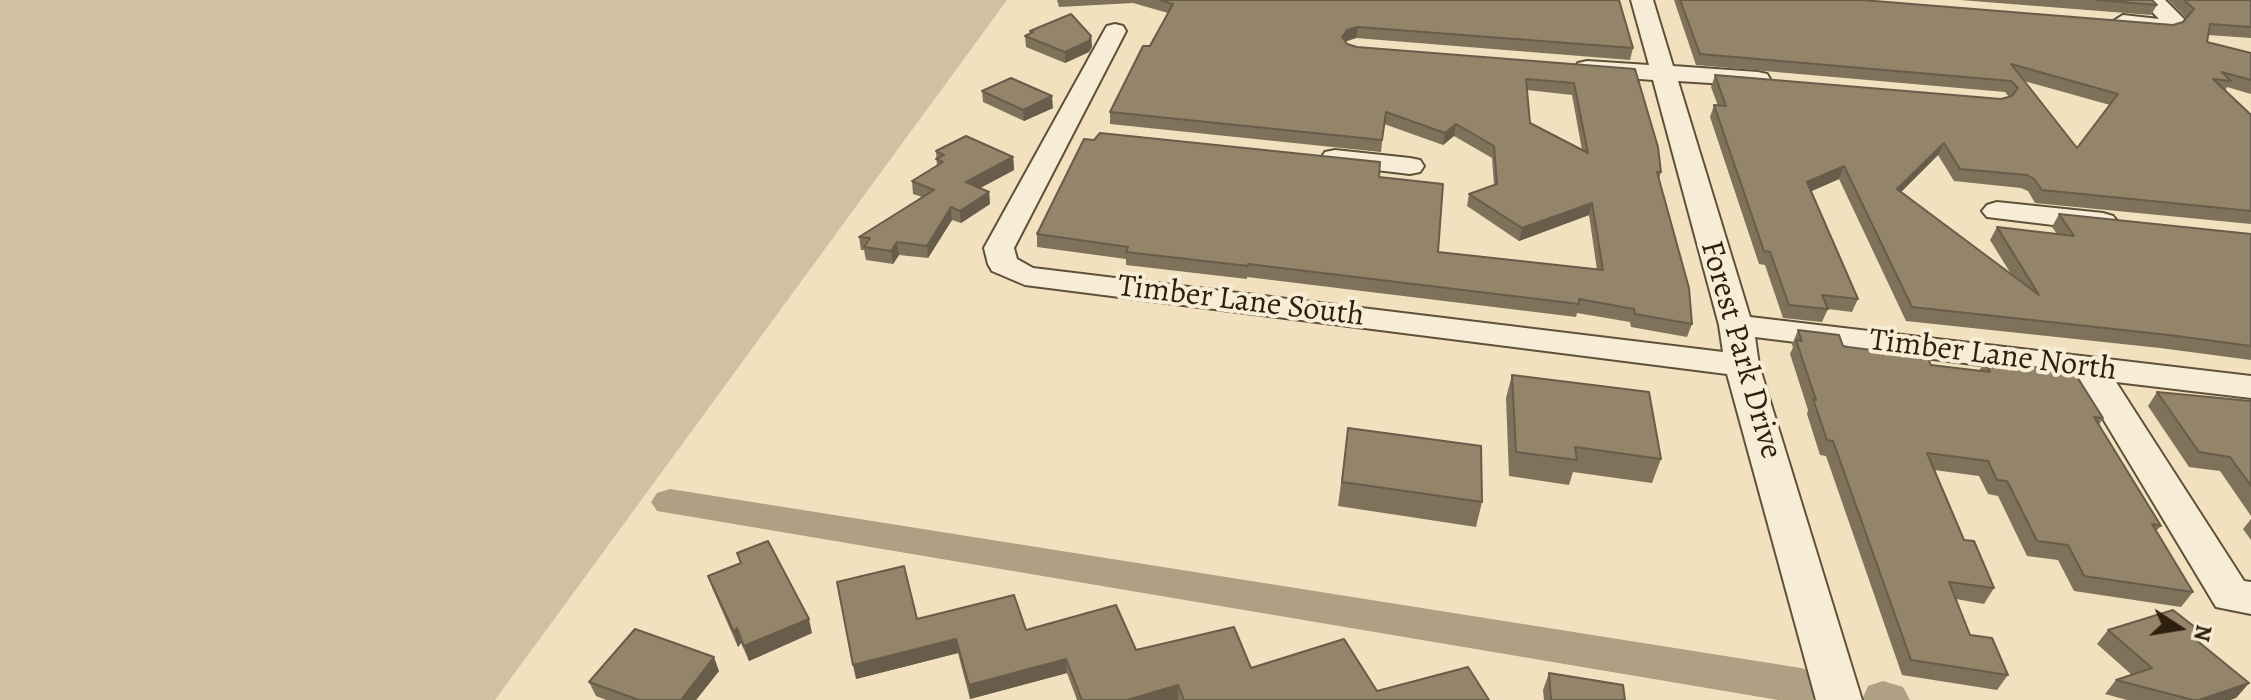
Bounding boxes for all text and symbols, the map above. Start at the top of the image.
street label: Forest Park Drive [1691,236,1789,464]
street label: Timber Lane South [1116,268,1366,336]
street label: Timber Lane North [1867,322,2119,390]
north arrow [2139,588,2219,668]
text: N [2186,622,2219,644]

